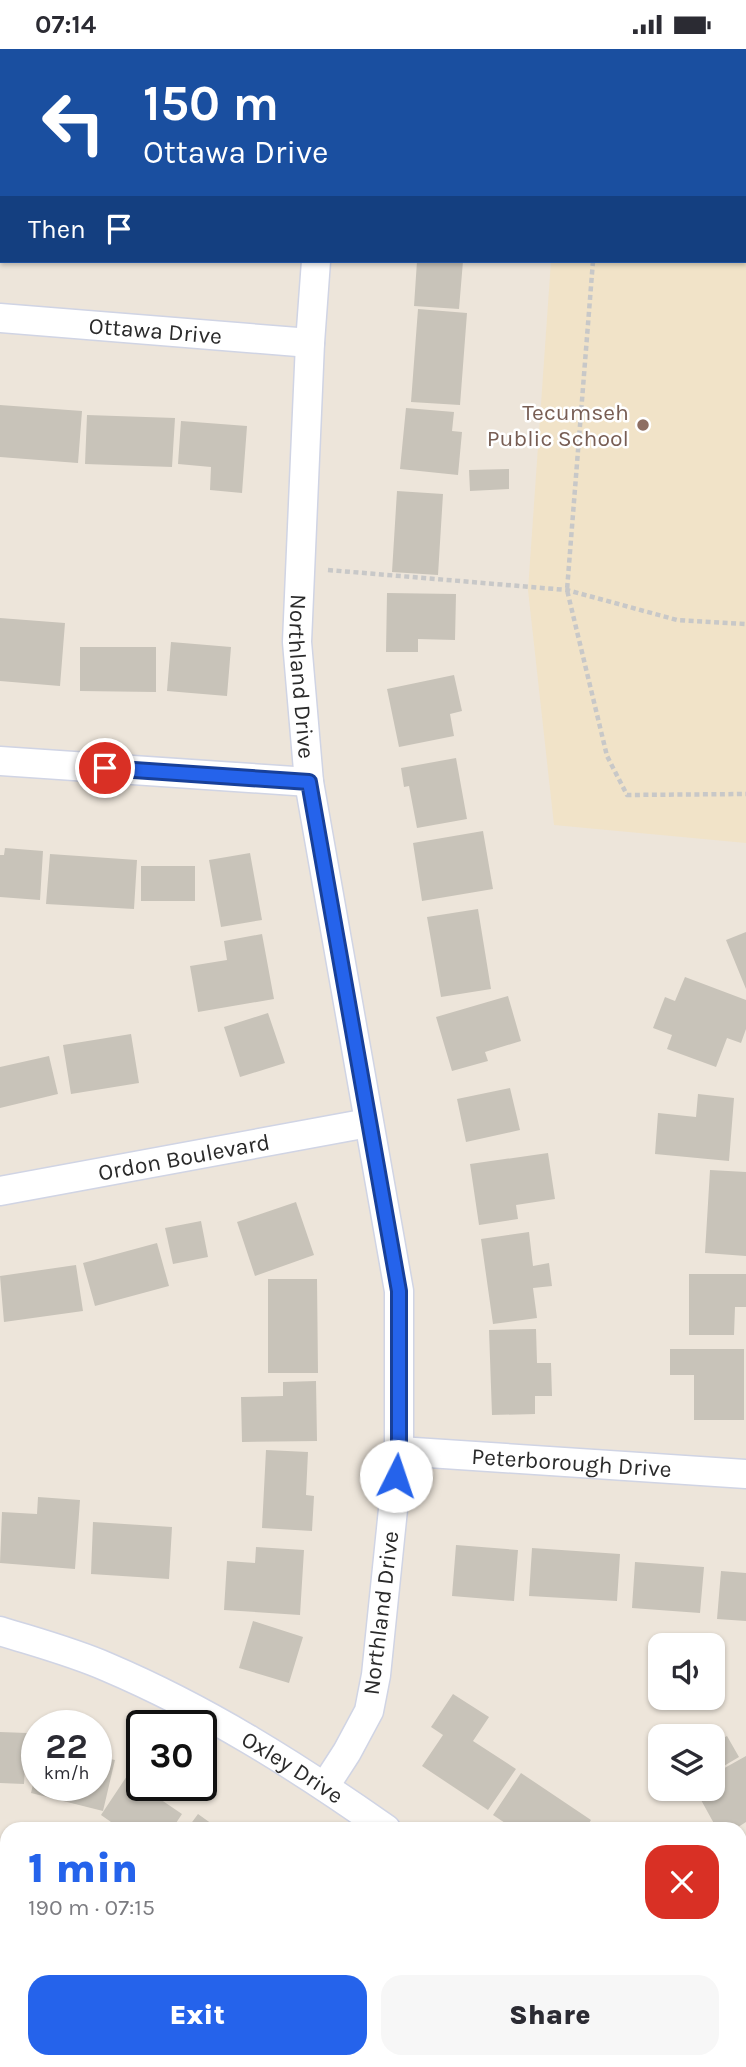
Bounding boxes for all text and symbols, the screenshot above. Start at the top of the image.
text: 07:14 [35,9,96,40]
text: 150 m [143,75,279,132]
icon: left [28,77,119,168]
text: Ottawa Drive [143,134,328,171]
icon: arrive [100,210,138,248]
text: Then [28,214,86,245]
street label: Ottawa Drive [88,312,223,349]
place label: Tecumseh Public School [487,399,629,452]
marker: Tecumseh Public School [635,417,651,433]
street label: Northland Drive [283,593,320,760]
pin [75,738,135,798]
icon: arrive [86,749,124,787]
street label: Ordon Boulevard [96,1128,272,1186]
position arrow [359,1439,433,1513]
street label: Peterborough Drive [471,1442,673,1483]
street label: Northland Drive [358,1530,404,1696]
map controls [648,1633,725,1801]
button: sound [648,1633,725,1710]
speed limit sign: 30 [126,1710,217,1801]
button: layers [648,1724,725,1801]
street label: Oxley Drive [237,1725,348,1809]
text: 22 [45,1726,88,1767]
text: km/h [44,1762,89,1784]
text: 1 min [28,1843,138,1893]
button: close [645,1845,719,1919]
text: 190 m · 07:15 [28,1894,155,1921]
button: Exit [28,1975,367,2055]
button: Share [381,1975,719,2055]

